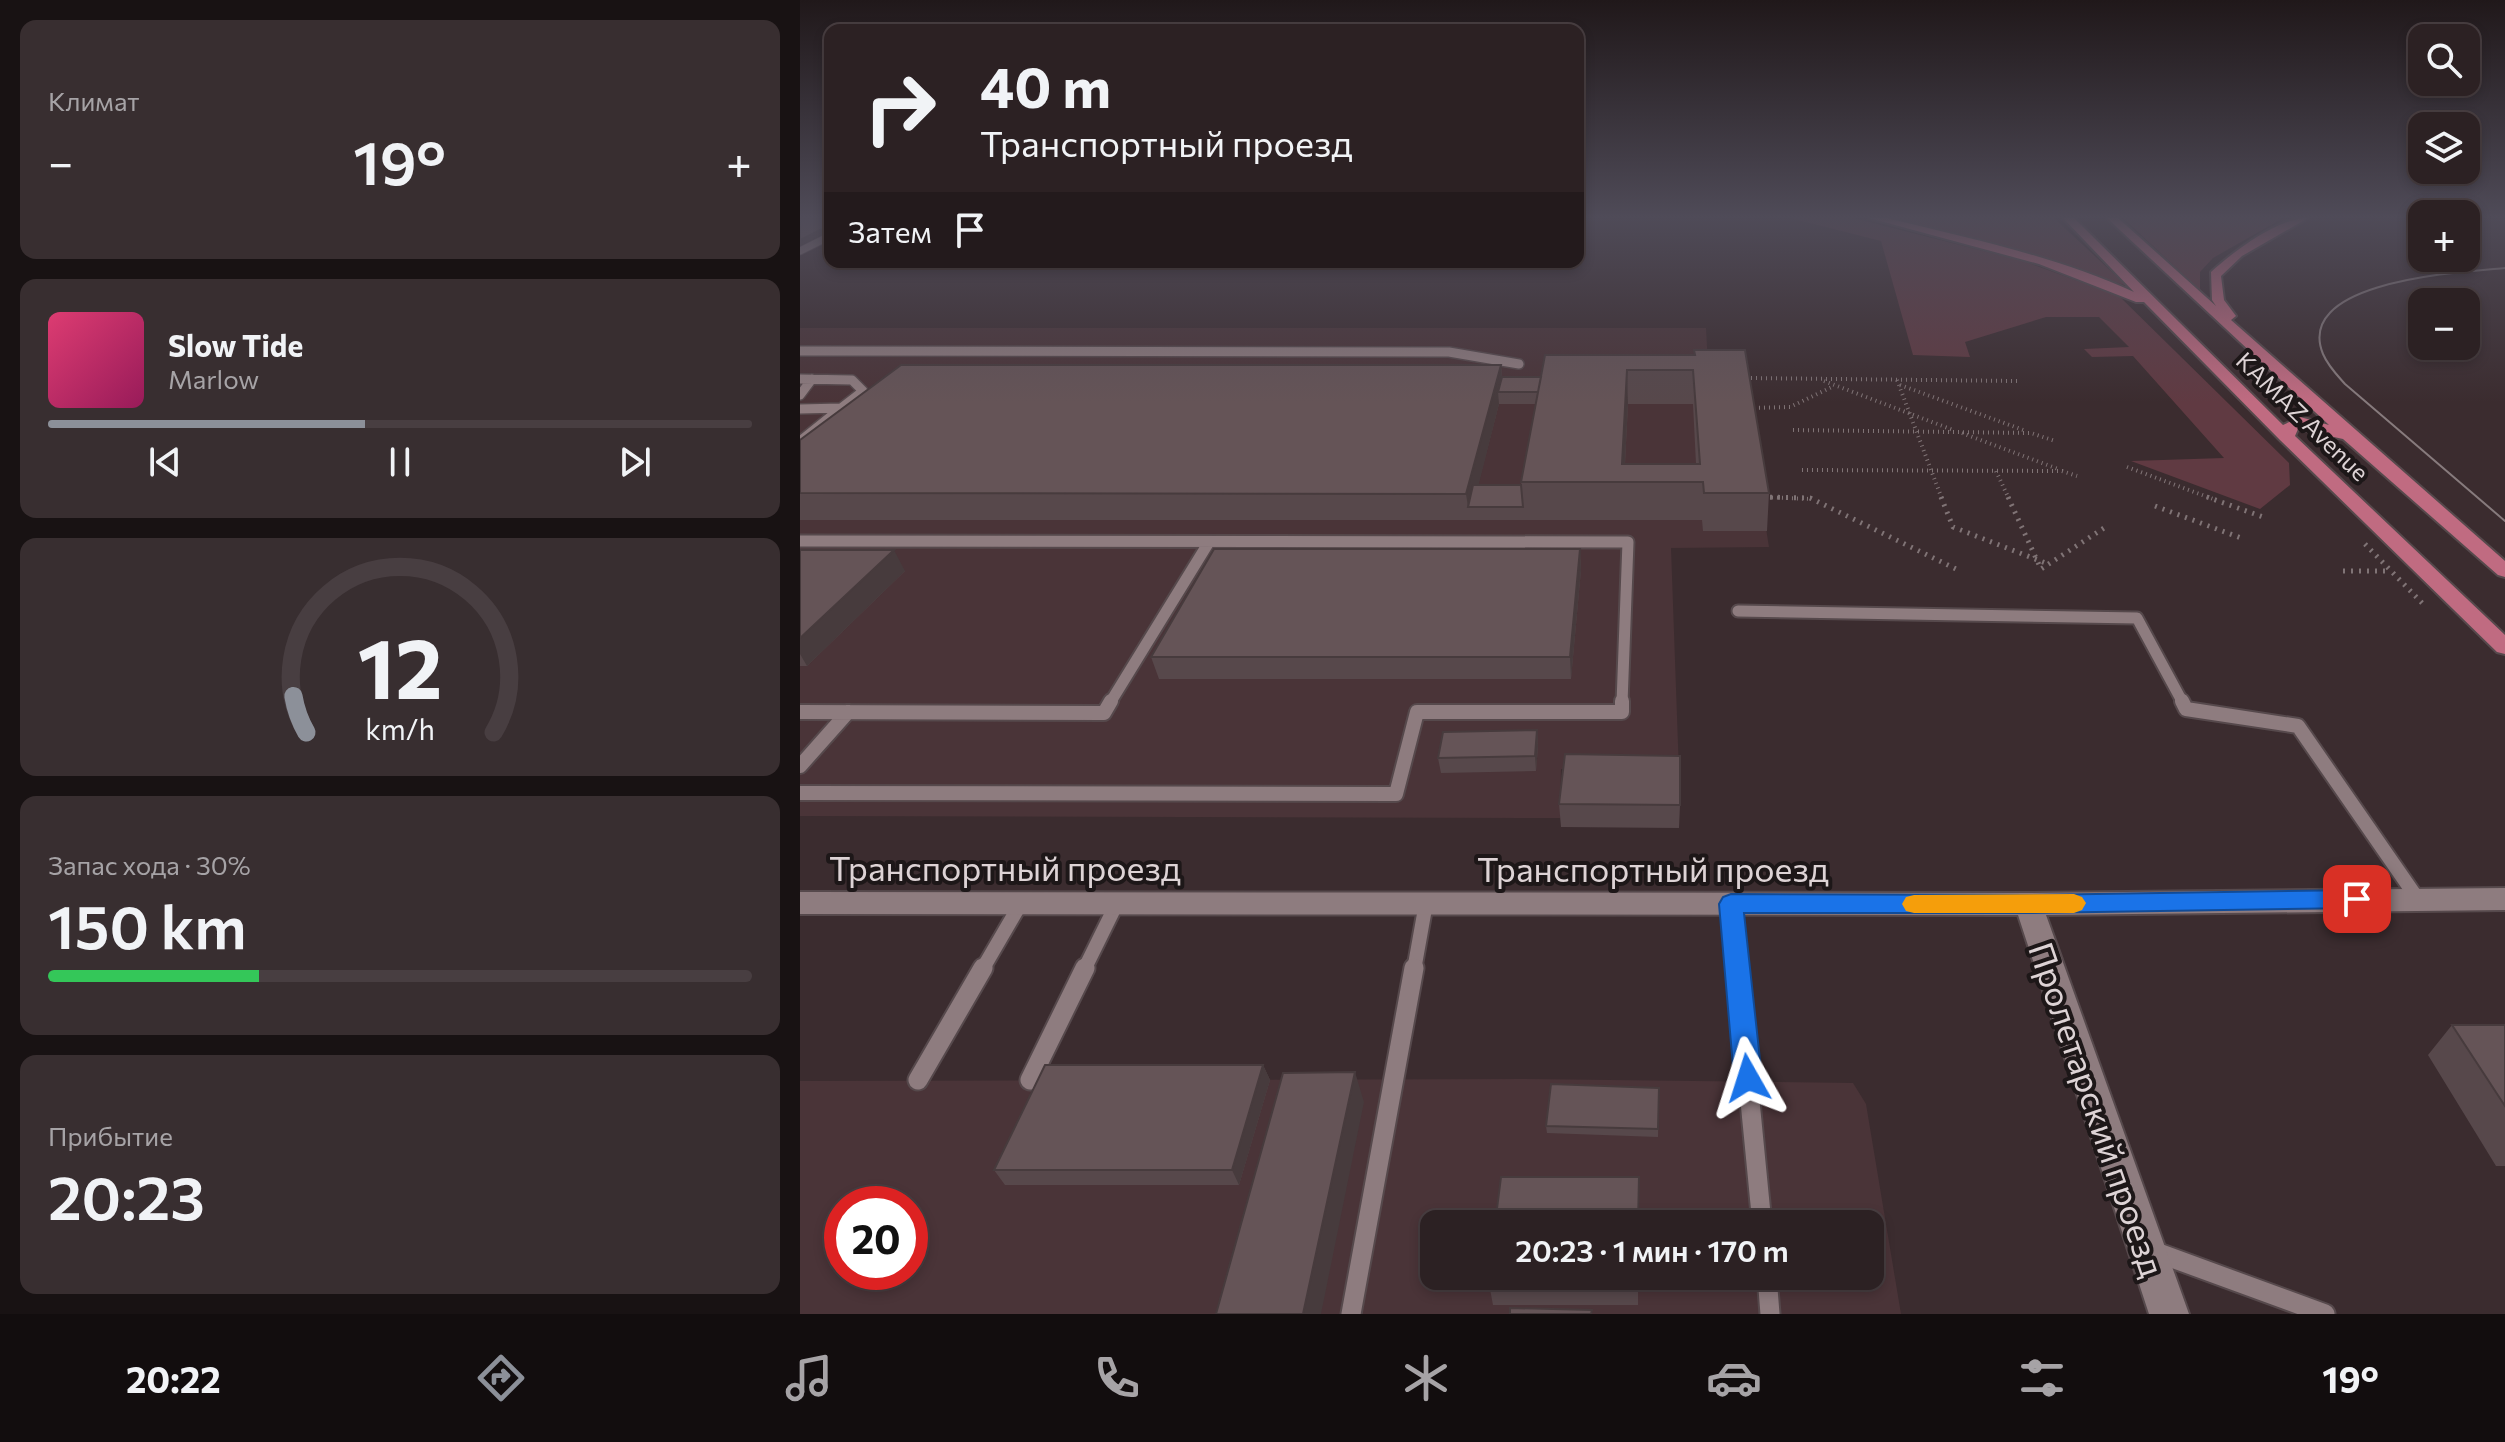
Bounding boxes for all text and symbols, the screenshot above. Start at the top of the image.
map controls [2408,24,2480,360]
button: search [2408,24,2480,96]
text: 40 m [980,51,1111,120]
icon: right [848,56,952,160]
text: Климат [48,85,140,116]
button: layers [2408,112,2480,184]
text: Транспортный проезд [980,120,1352,164]
text: 19° [353,124,446,197]
text: − [48,134,73,188]
text: + [726,134,752,188]
button: + [2408,200,2480,272]
icon: arrive [948,208,992,252]
text: Затем [848,212,932,249]
button: − [2408,288,2480,360]
text: Slow Tide [168,326,303,363]
street label: KAMAZ Avenue [2231,346,2375,486]
text: Marlow [168,363,259,394]
icon: previous [143,440,187,484]
icon: pause [378,440,422,484]
icon: next [613,440,657,484]
text: 12 [358,614,442,716]
text: km/h [365,711,435,746]
street label: Транспортный проезд [829,846,1181,888]
street label: Транспортный проезд [1477,847,1829,889]
text: Запас хода · 30% [48,849,251,880]
pin [2323,865,2391,933]
icon: arrive [2335,877,2379,921]
text: 150 km [48,888,247,961]
street label: Пролетарский проезд [2021,936,2175,1282]
position arrow [1706,1036,1790,1120]
text: Прибытие [48,1120,173,1151]
text: 20:23 [48,1159,205,1232]
speed limit sign: 20 [824,1186,928,1290]
text: 20:23 · 1 мин · 170 m [1515,1231,1789,1268]
icon: directions [473,1350,529,1406]
icon: music [781,1350,837,1406]
icon: phone [1089,1350,1145,1406]
icon: climate [1398,1350,1454,1406]
icon: car [1706,1350,1762,1406]
icon: filters [2014,1350,2070,1406]
text: 20:22 [126,1356,221,1400]
text: 19° [2322,1356,2379,1400]

